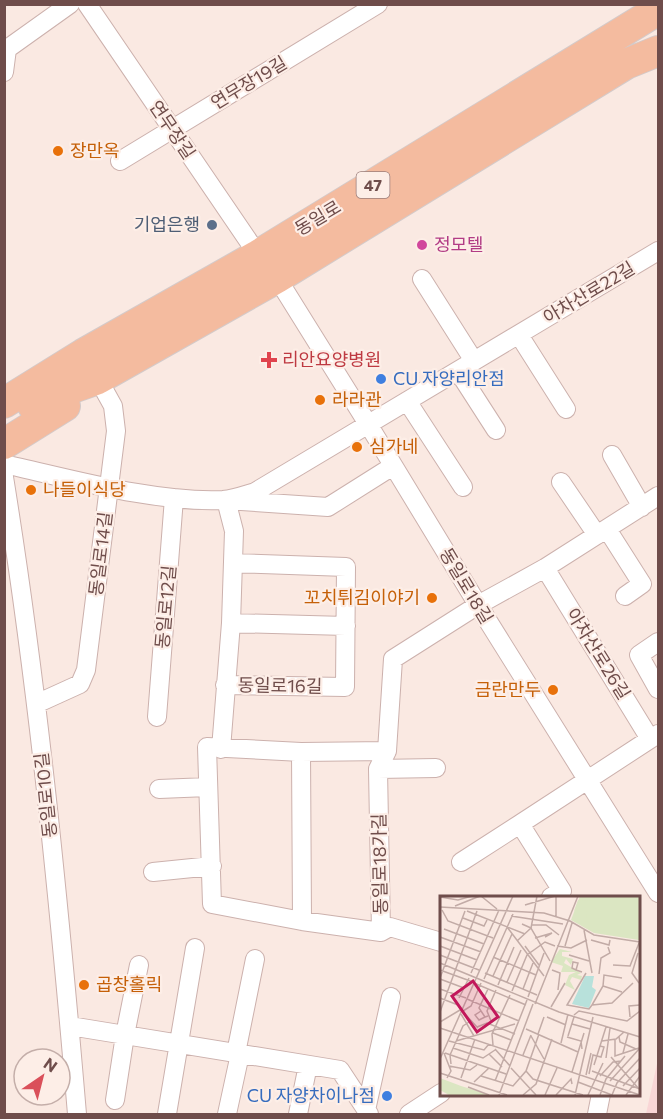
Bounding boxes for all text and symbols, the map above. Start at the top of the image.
street label: 연무장19길 [206,51,291,113]
street label: 연무장길 [145,96,200,163]
place label: 장만옥 [70,139,120,161]
marker: 장만옥 [51,144,65,158]
road number: 47 [356,172,389,198]
street label: 동일로 [291,195,344,239]
place label: 기업은행 [134,213,200,235]
marker: 기업은행 [205,218,219,232]
place label: 정모텔 [434,233,484,255]
marker: 정모텔 [415,238,429,252]
street label: 아차산로22길 [539,256,638,328]
place label: 리안요양병원 [282,348,381,370]
marker: 리안요양병원 [260,351,278,369]
place label: CU 자양리안점 [393,367,505,389]
marker: CU 자양리안점 [374,372,388,386]
place label: 라라관 [332,388,382,410]
marker: 라라관 [313,393,327,407]
place label: 심가네 [369,435,419,457]
marker: 심가네 [350,440,364,454]
place label: 나들이식당 [43,478,126,500]
marker: 나들이식당 [24,483,38,497]
street label: 동일로14길 [84,510,116,597]
street label: 동일로18길 [436,543,498,628]
street label: 동일로12길 [150,564,180,650]
place label: 꼬치튀김이야기 [304,586,420,608]
marker: 꼬치튀김이야기 [425,591,439,605]
street label: 아차산로26길 [562,604,636,703]
street label: 동일로16길 [237,673,323,697]
place label: 금란만두 [475,678,541,700]
marker: 금란만두 [546,683,560,697]
street label: 동일로10길 [30,751,60,839]
street label: 동일로18가길 [367,813,391,915]
inset map [440,896,639,1095]
place label: 곱창홀릭 [96,973,162,995]
marker: 곱창홀릭 [77,978,91,992]
north arrow [12,1047,72,1107]
text: N [41,1053,61,1076]
place label: CU 자양차이나점 [247,1084,375,1106]
marker: CU 자양차이나점 [380,1089,394,1103]

